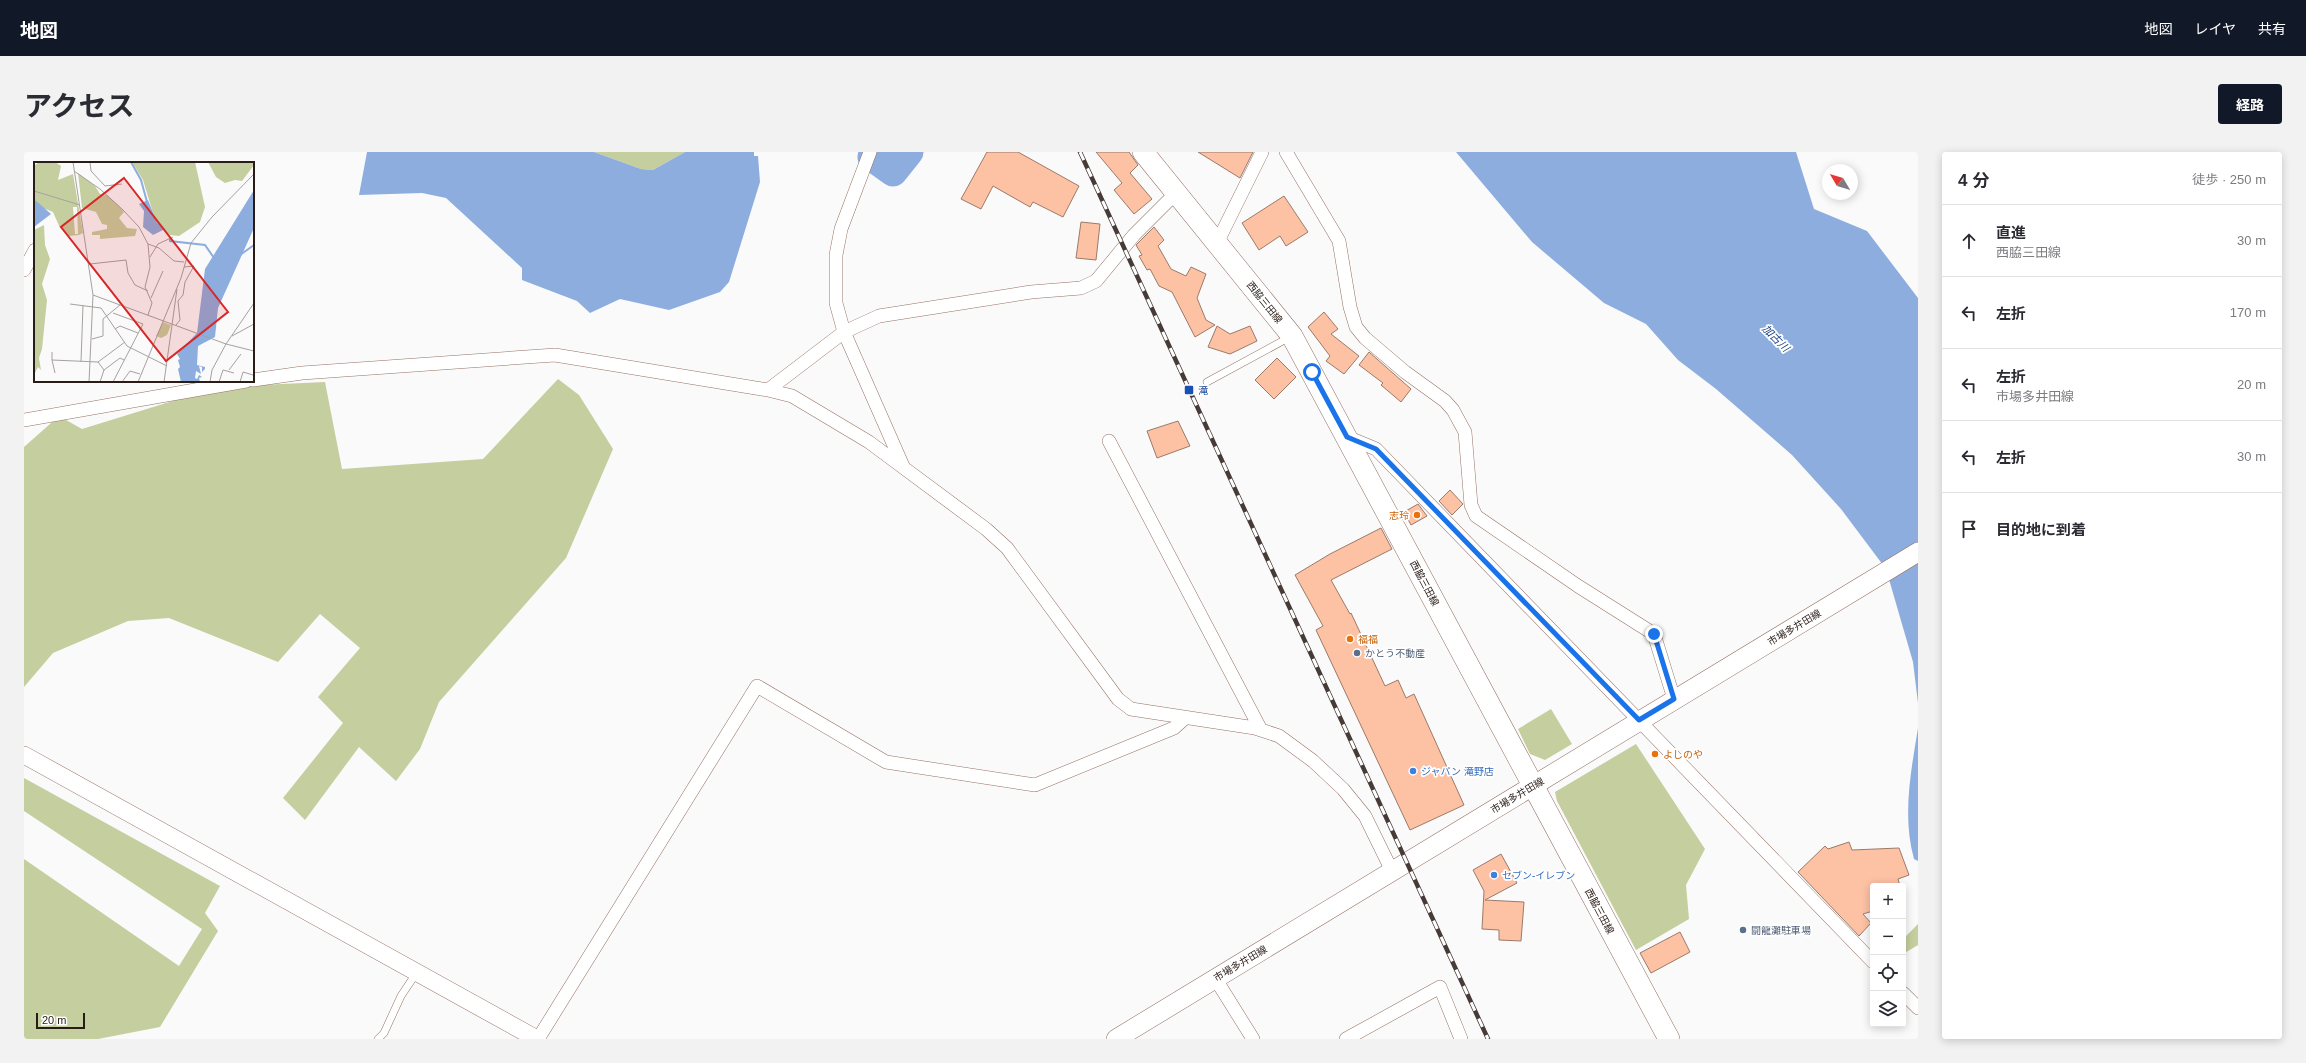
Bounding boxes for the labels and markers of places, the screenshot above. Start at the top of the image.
marker: 滝 [1183,384,1195,396]
place label: 滝 [1198,385,1208,396]
place label: 志玲 [1389,510,1409,521]
marker: 志玲 [1412,510,1422,520]
marker: 福福 [1345,634,1355,644]
place label: 福福 [1358,634,1378,645]
marker: かとう不動産 [1352,648,1362,658]
place label: かとう不動産 [1365,648,1425,659]
marker: よしのや [1650,749,1660,759]
place label: よしのや [1663,749,1703,760]
marker: ジャパン 滝野店 [1408,766,1418,776]
place label: ジャパン 滝野店 [1421,766,1494,777]
marker: セブン-イレブン [1489,870,1499,880]
place label: セブン-イレブン [1502,870,1575,881]
marker: 闘龍灘駐車場 [1738,925,1748,935]
place label: 闘龍灘駐車場 [1751,925,1811,936]

